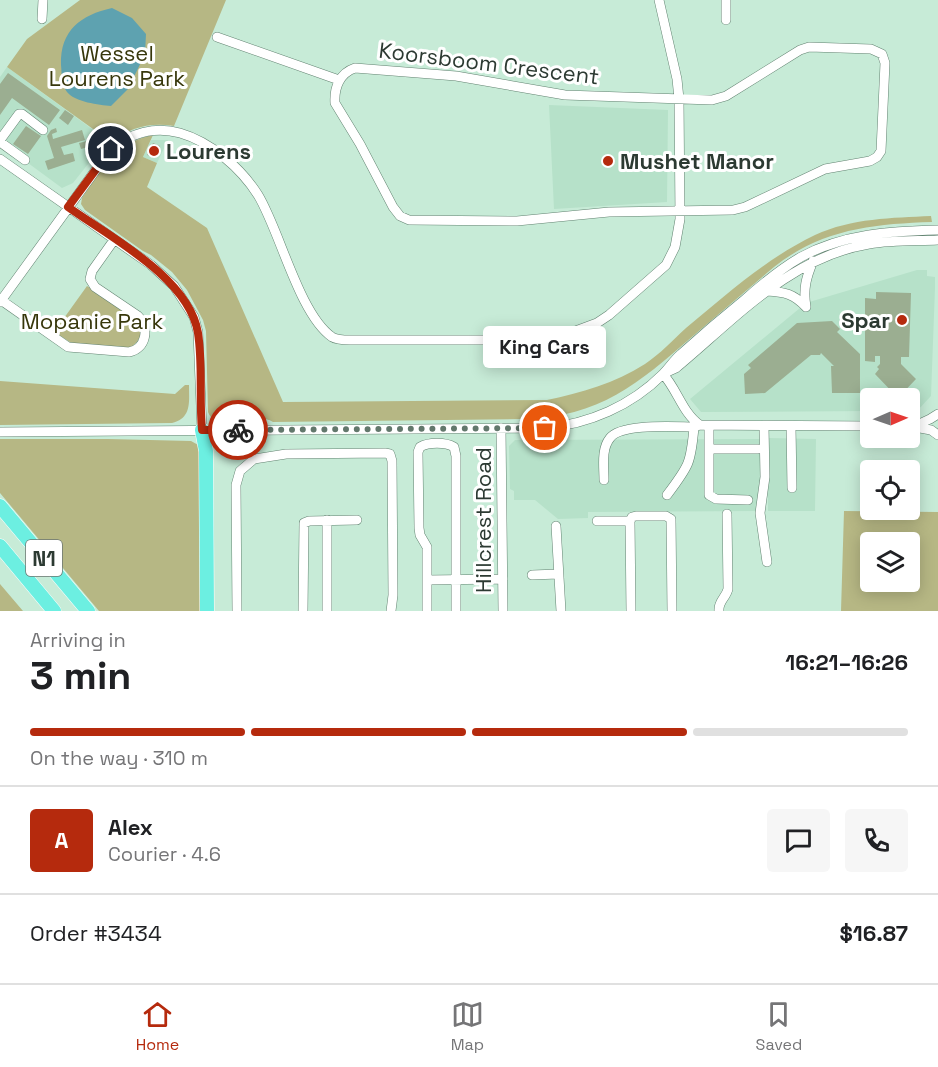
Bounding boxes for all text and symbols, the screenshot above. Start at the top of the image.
street label: Koorsboom Crescent [377,36,601,90]
park label: Wessel Lourens Park [49,39,185,92]
pin [85,123,136,174]
icon: home [94,132,127,165]
place label: Lourens [166,137,251,165]
marker: Lourens [147,144,161,158]
place label: Mushet Manor [620,147,774,175]
marker: Mushet Manor [601,154,615,168]
place label: Spar [841,306,890,334]
park label: Mopanie Park [21,307,164,335]
marker: Spar [895,313,909,327]
callout: King Cars [484,326,606,368]
text: King Cars [499,334,590,360]
north arrow [860,388,920,448]
map controls [860,388,920,592]
courier [208,400,268,460]
pin [519,402,570,453]
icon: bag [528,411,561,444]
icon: bike [222,414,255,447]
street label: Hillcrest Road [469,447,497,593]
button: locate [860,460,920,520]
button: layers [860,532,920,592]
road number: N1 [26,540,62,576]
text: Arriving in [30,627,126,653]
text: 16:21–16:26 [785,648,908,676]
text: 3 min [30,651,131,700]
text: On the way · 310 m [30,745,208,771]
button: chat [767,809,830,872]
button: phone [845,809,908,872]
text: Alex [108,813,153,841]
text: A [55,826,68,854]
text: Courier · 4.6 [108,841,221,867]
text: Order #3434 [30,919,162,947]
text: $16.87 [839,919,908,947]
tab: Home [136,998,179,1055]
tab: Map [451,998,484,1055]
tab: Saved [756,998,802,1055]

